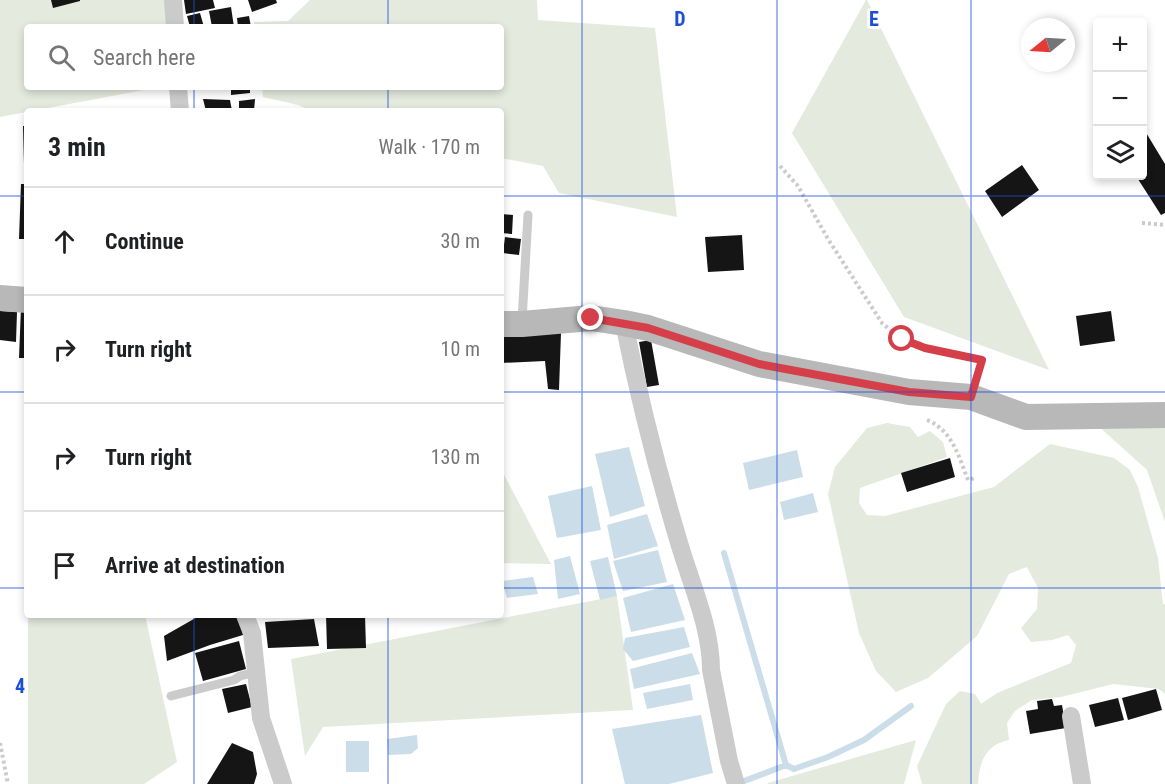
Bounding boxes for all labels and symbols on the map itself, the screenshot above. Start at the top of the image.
text: D [674,7,686,31]
text: E [869,7,879,31]
north arrow [1021,18,1075,72]
route end [577,304,603,330]
route start [888,325,914,351]
text: 4 [15,674,25,698]

